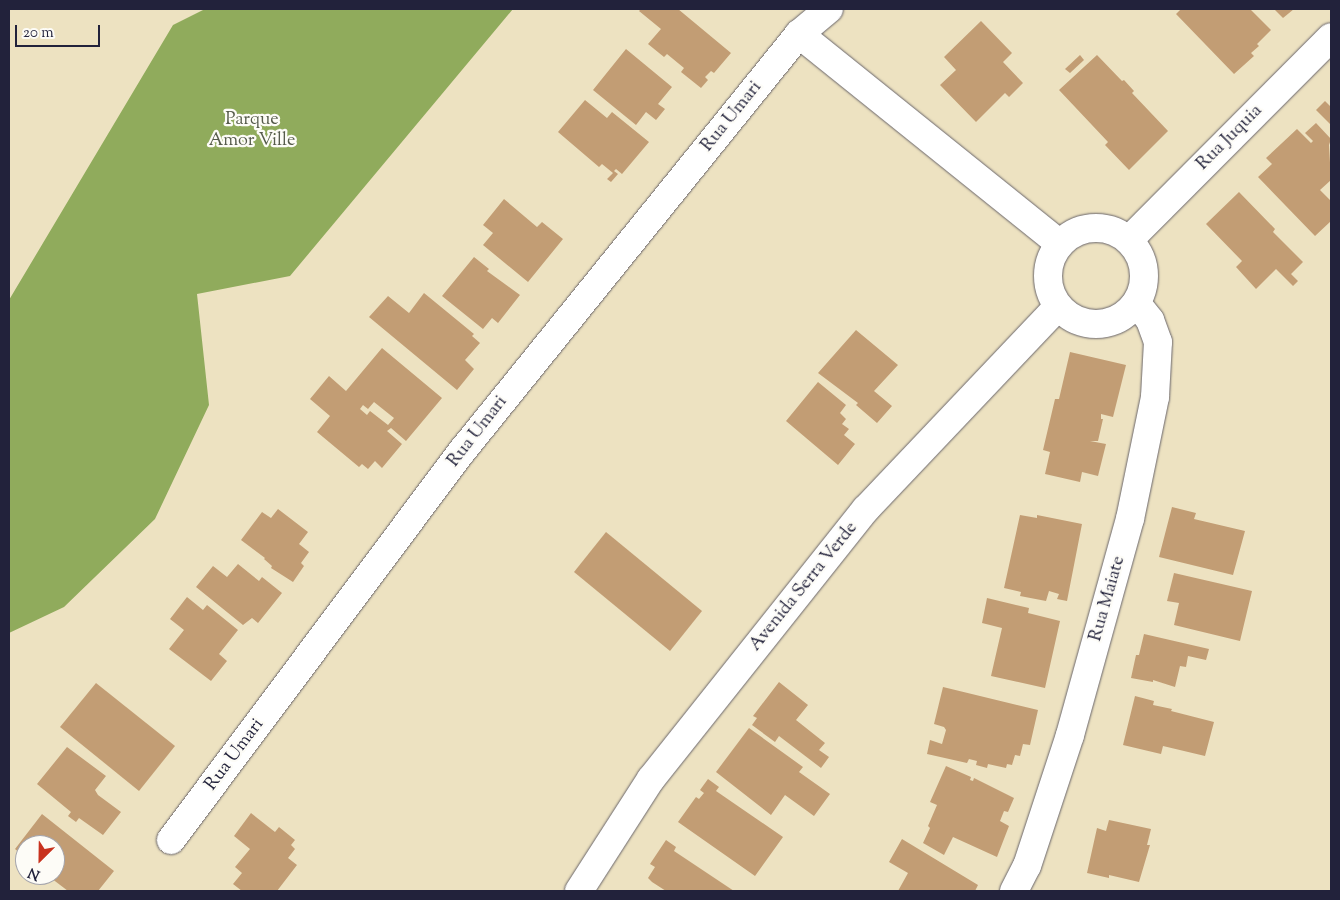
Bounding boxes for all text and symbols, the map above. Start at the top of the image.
scale bar [18,15,102,47]
text: 20 m [23,23,54,44]
street label: Rua Umari [697,77,767,157]
street label: Rua Juquia [1193,101,1267,175]
park label: Parque Amor Ville [209,110,295,152]
street label: Rua Umari [444,392,512,472]
street label: Avenida Serra Verde [745,518,863,656]
street label: Rua Maiate [1086,554,1130,644]
street label: Rua Umari [201,715,269,795]
north arrow [15,835,65,885]
text: N [25,861,44,884]

